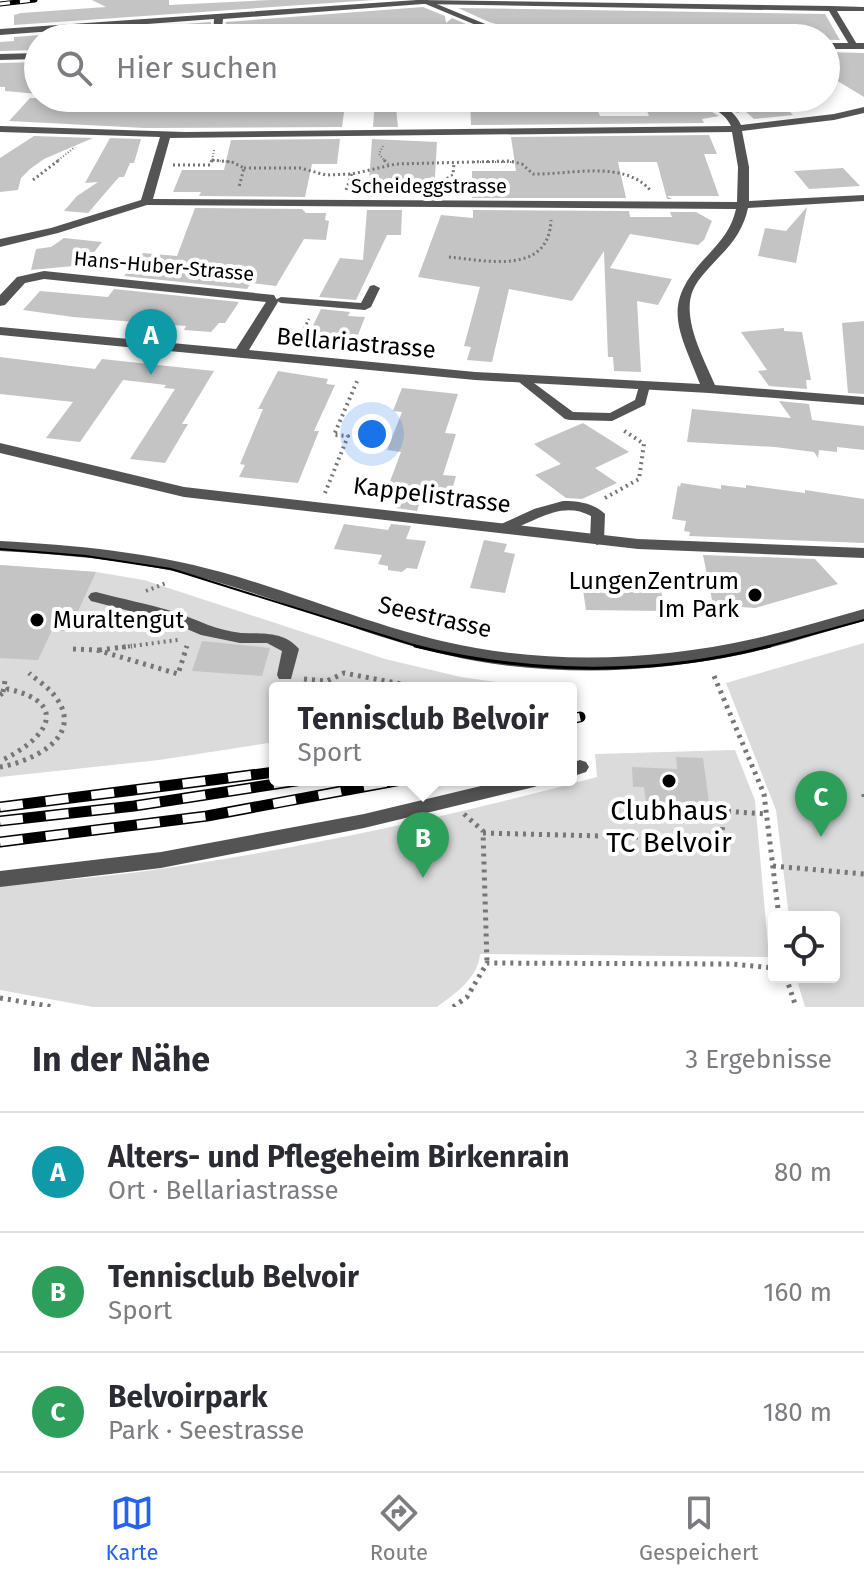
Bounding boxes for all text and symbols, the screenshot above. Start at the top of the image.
search box [24,24,840,112]
icon: search [52,46,96,90]
text: Hier suchen [116,50,278,86]
street label: Scheideggstrasse [351,174,507,198]
street label: Hans-Huber-Strasse [73,246,255,286]
pin: A [125,309,177,375]
street label: Bellariastrasse [275,322,437,364]
your location [352,414,392,454]
street label: Kappelistrasse [351,471,513,519]
place label: LungenZentrum Im Park [569,567,740,623]
marker: LungenZentrum Im Park [746,586,764,604]
street label: Seestrasse [376,590,494,644]
place label: Muraltengut [53,606,185,634]
marker: Muraltengut [28,611,46,629]
popup [269,682,577,786]
text: Tennisclub Belvoir [298,701,548,737]
text: Sport [298,737,362,768]
pin: C [795,771,847,837]
marker: Clubhaus TC Belvoir [660,772,678,790]
place label: Clubhaus TC Belvoir [606,794,732,859]
pin: B [397,812,449,878]
map controls [768,911,840,983]
button: locate [768,911,840,983]
text: In der Nähe [32,1039,210,1080]
text: 3 Ergebnisse [685,1044,832,1075]
text: Alters- und Pflegeheim Birkenrain [108,1139,570,1175]
text: A [50,1157,66,1188]
text: 80 m [774,1157,832,1188]
text: Ort · Bellariastrasse [108,1175,339,1206]
text: Tennisclub Belvoir [108,1259,359,1295]
text: B [50,1277,66,1308]
text: 160 m [763,1277,832,1308]
text: Sport [108,1295,172,1326]
text: Belvoirpark [108,1379,267,1415]
text: C [51,1397,65,1428]
text: 180 m [763,1397,832,1428]
text: Park · Seestrasse [108,1415,304,1446]
tab: Karte [106,1491,158,1566]
tab: Route [370,1491,428,1566]
tab: Gespeichert [639,1491,758,1566]

